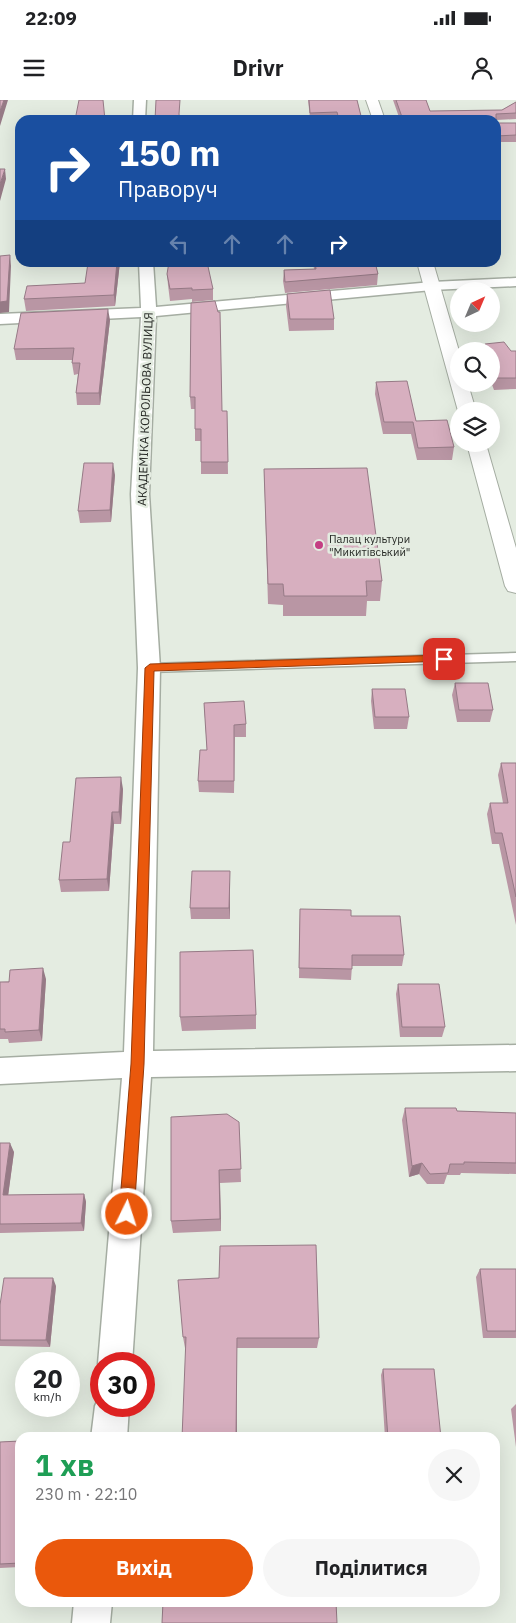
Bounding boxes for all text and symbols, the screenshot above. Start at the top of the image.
text: 22:09 [25,6,77,30]
text: Drivr [232,53,284,82]
icon: menu [20,54,48,82]
icon: person [468,54,496,82]
text: 150 m [118,130,221,176]
icon: right [35,135,100,200]
text: Праворуч [118,174,218,203]
icon: left [165,230,193,258]
icon: ahead [218,230,246,258]
icon: ahead [271,230,299,258]
icon: right [324,230,352,258]
north arrow [450,282,500,332]
map controls [450,282,500,452]
street label: АКАДЕМІКА КОРОЛЬОВА ВУЛИЦЯ [134,312,156,506]
button: search [450,342,500,392]
button: layers [450,402,500,452]
place label: Палац культури "Микитівський" [329,532,410,559]
marker: Палац культури "Микитівський" [313,539,325,551]
pin [423,638,465,680]
icon: arrive [430,645,458,673]
position arrow [100,1187,152,1239]
speed limit sign: 30 [90,1352,155,1417]
text: 20 [32,1362,63,1395]
text: km/h [33,1389,62,1404]
text: 1 хв [35,1445,94,1484]
button: close [428,1449,480,1501]
text: 230 m · 22:10 [35,1484,137,1504]
button: Вихід [35,1539,253,1597]
button: Поділитися [263,1539,480,1597]

